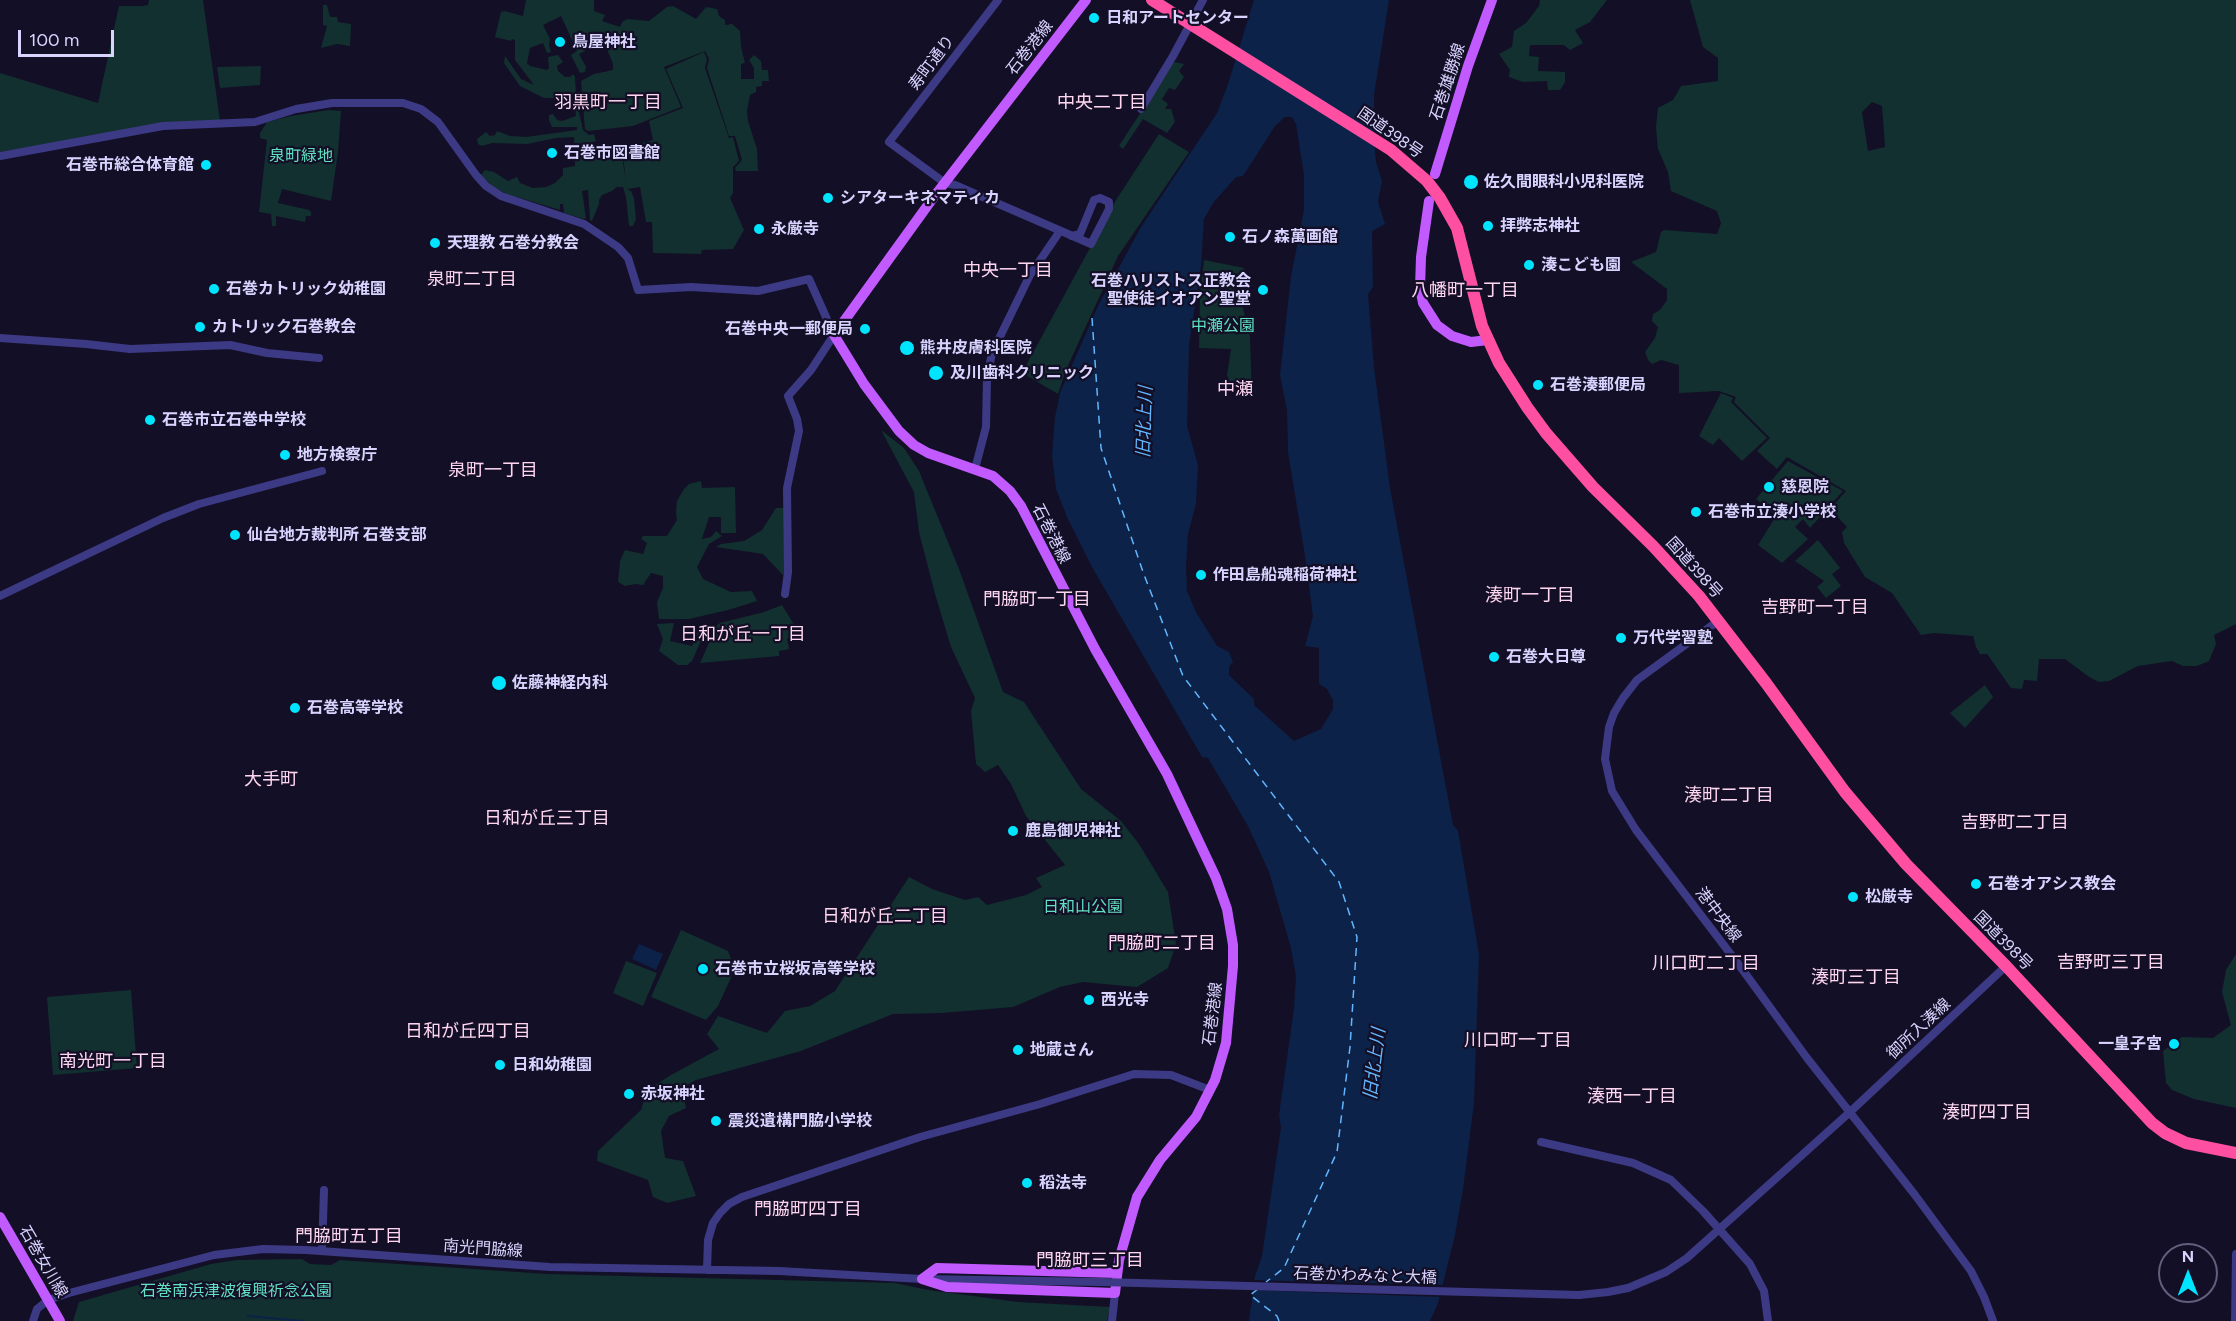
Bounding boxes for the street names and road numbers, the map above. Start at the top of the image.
street label: 石巻港線 [1003,17,1057,79]
street label: 寿町通り [905,32,959,94]
street label: 石巻雄勝線 [1427,41,1469,123]
street label: 国道398号 [1354,103,1426,163]
street label: 石巻港線 [1028,501,1074,567]
street label: 国道398号 [1662,533,1726,603]
street label: 港中央線 [1691,884,1745,946]
street label: 国道398号 [1969,907,2037,975]
street label: 石巻港線 [1200,981,1226,1047]
street label: 御所入湊線 [1883,995,1955,1063]
street label: 石巻女川線 [15,1223,71,1301]
street label: 南光門脇線 [442,1237,524,1261]
street label: 石巻かわみなと大橋 [1293,1264,1437,1288]

